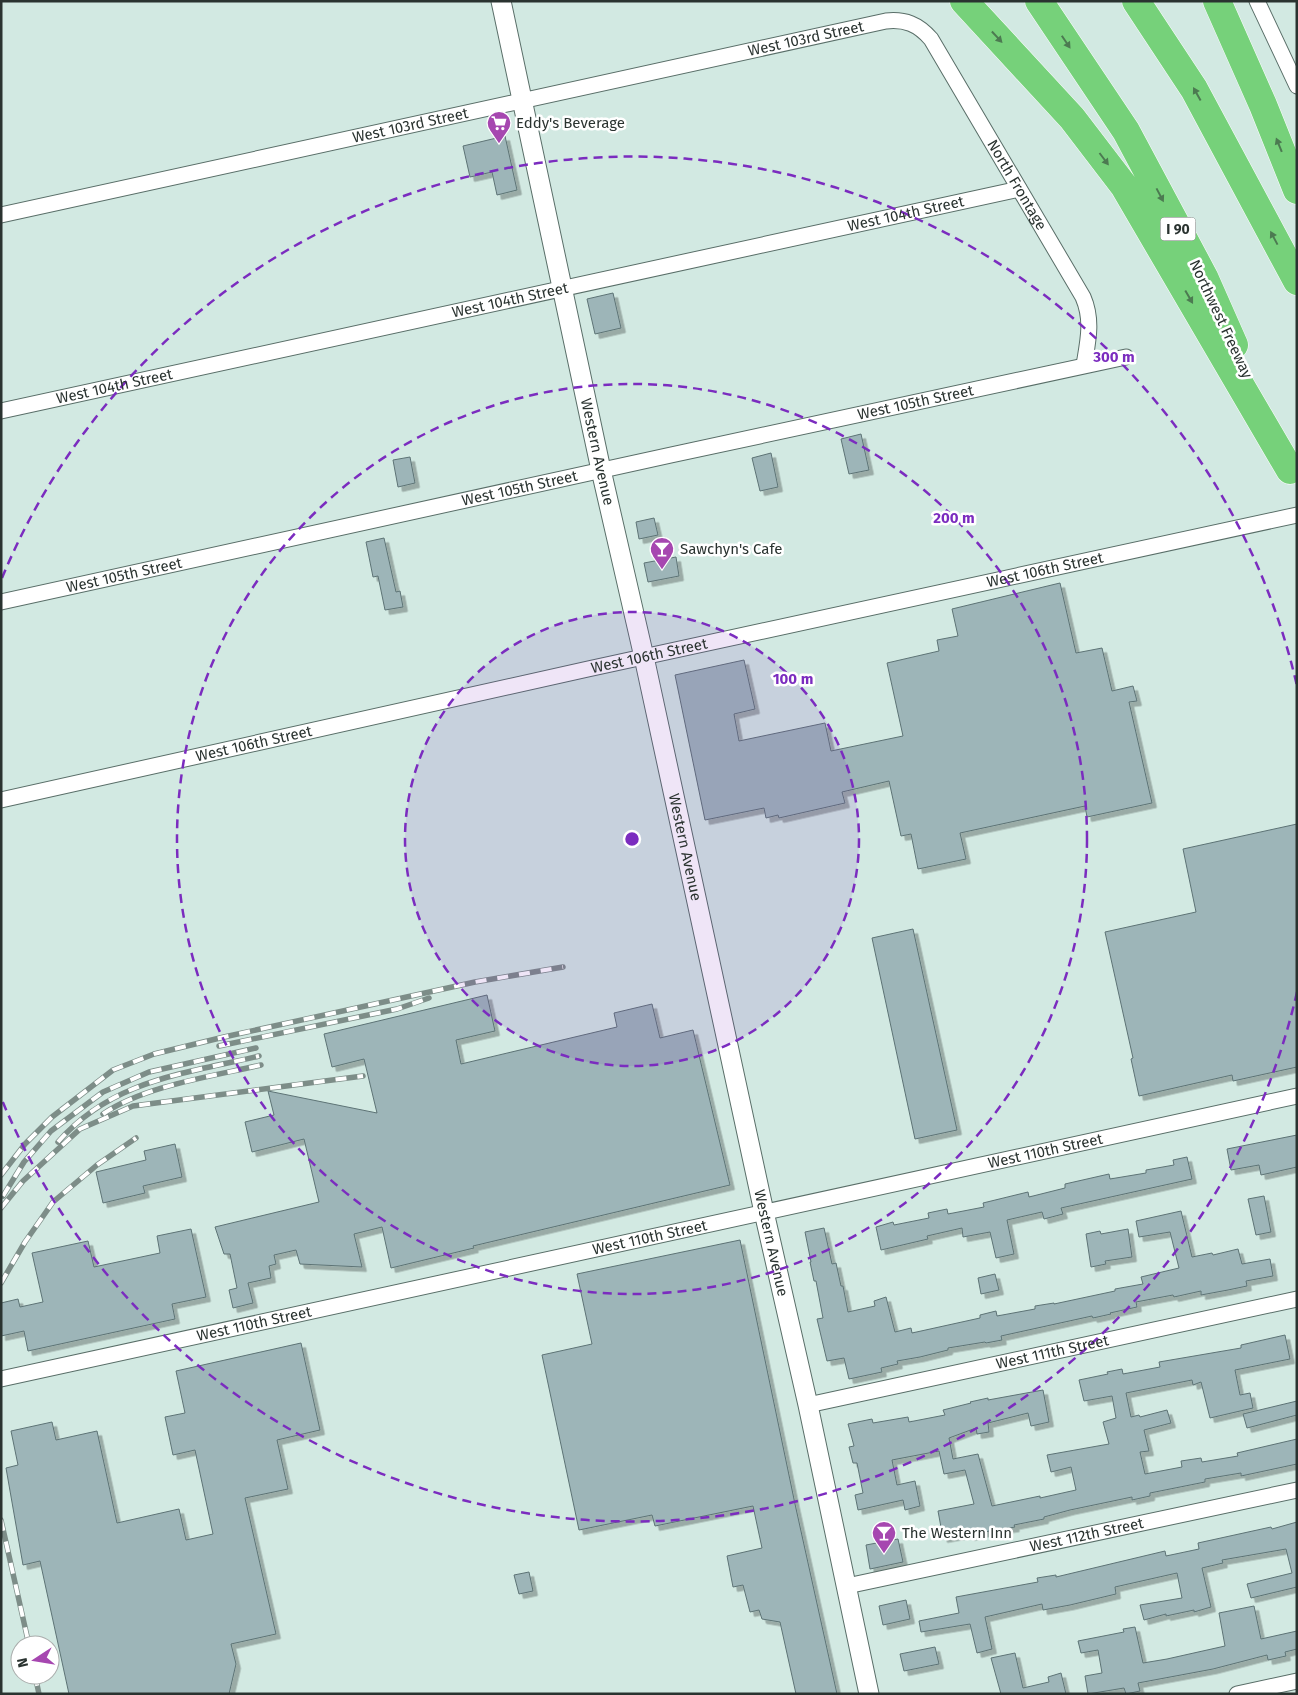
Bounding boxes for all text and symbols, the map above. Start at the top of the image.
street label: West 103rd Street [746,17,866,60]
one-way arrow [991,30,1003,42]
one-way arrow [1061,35,1071,49]
one-way arrow [1193,87,1201,102]
street label: West 103rd Street [351,104,470,147]
supermarket icon: Eddy's Beverage [486,110,512,144]
place label: Eddy's Beverage [516,114,625,132]
street label: North Frontage [983,136,1050,233]
one-way arrow [1274,138,1282,152]
one-way arrow [1098,152,1109,165]
one-way arrow [1156,188,1164,203]
street label: West 104th Street [846,192,966,235]
road number: I 90 [1160,218,1196,240]
one-way arrow [1270,230,1278,245]
street label: Northwest Freeway [1186,257,1257,382]
street label: West 104th Street [450,278,570,321]
one-way arrow [1185,290,1193,305]
text: 300 m [1092,348,1135,366]
street label: West 104th Street [54,365,175,408]
street label: West 105th Street [856,381,976,424]
street label: Western Avenue [577,397,618,507]
street label: West 105th Street [460,467,580,510]
text: 200 m [933,509,975,527]
bar icon: Sawchyn's Cafe [649,536,675,570]
place label: Sawchyn's Cafe [680,540,782,558]
street label: West 106th Street [985,548,1105,591]
street label: West 105th Street [64,553,184,596]
street label: West 106th Street [589,634,710,677]
text: 100 m [773,670,813,688]
street label: West 106th Street [194,722,314,765]
street label: Western Avenue [665,792,705,902]
centre of rings [623,830,641,848]
street label: West 110th Street [986,1130,1105,1172]
street label: Western Avenue [750,1188,792,1298]
street label: West 110th Street [591,1216,709,1259]
street label: West 110th Street [195,1302,314,1345]
street label: West 111th Street [994,1331,1111,1373]
street label: West 112th Street [1028,1514,1146,1556]
bar icon: The Western Inn [871,1520,897,1554]
place label: The Western Inn [902,1524,1012,1542]
north arrow [10,1635,60,1685]
text: N [13,1656,32,1669]

